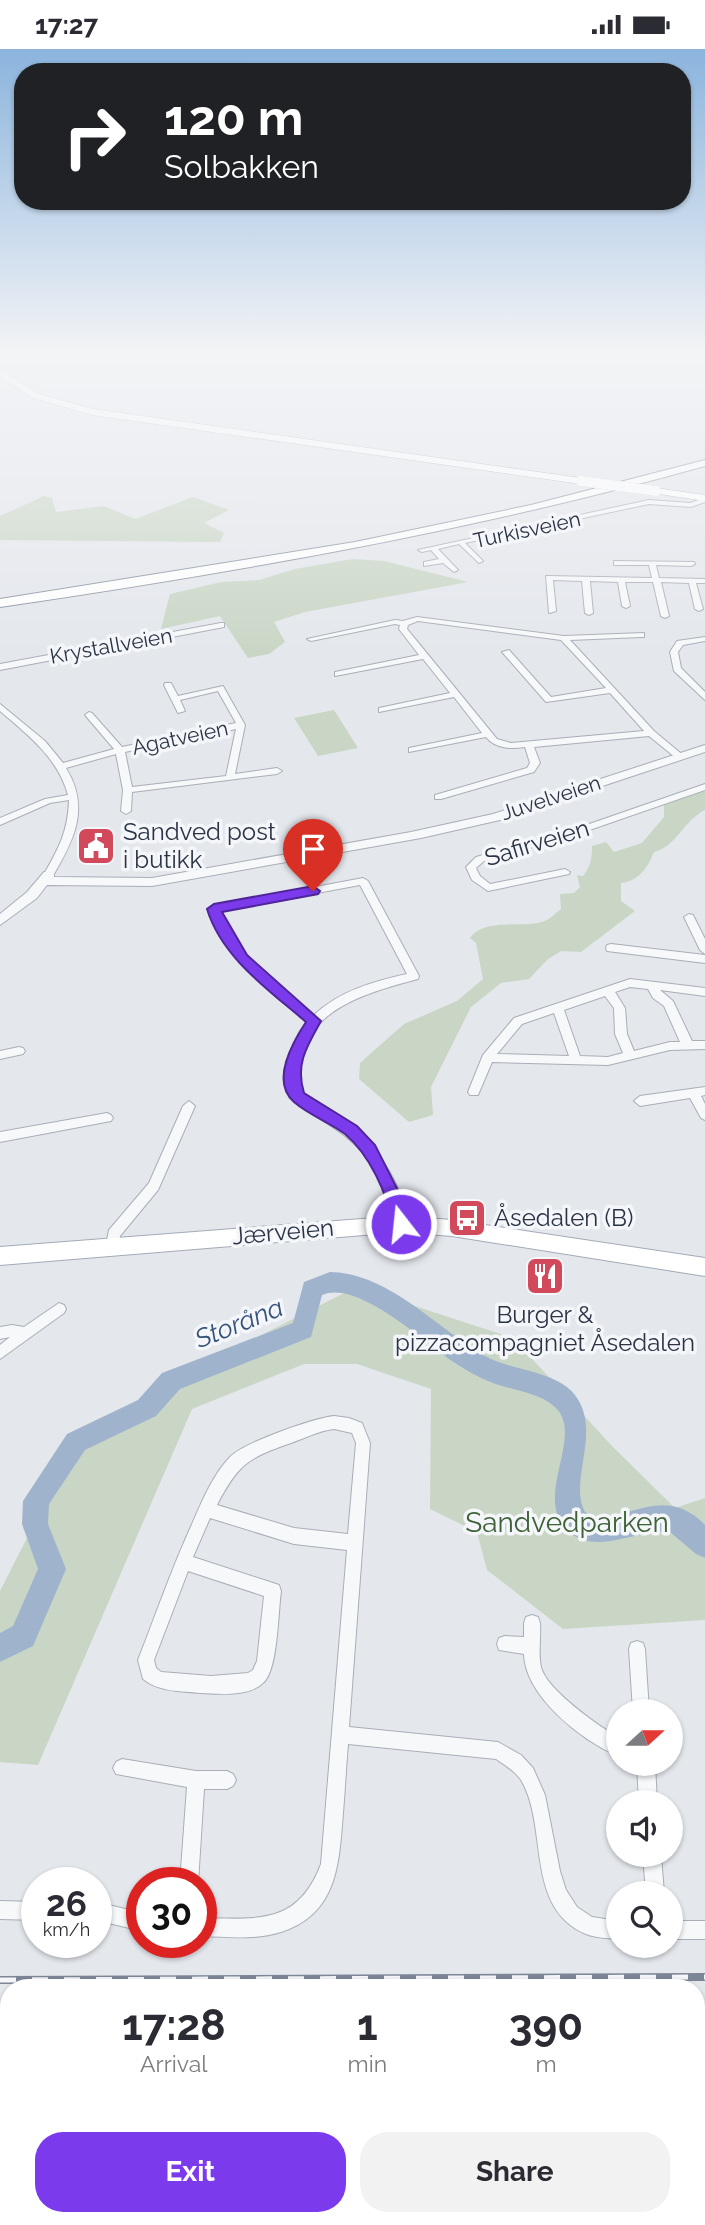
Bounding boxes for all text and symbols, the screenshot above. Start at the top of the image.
text: 17:27 [35,10,98,40]
text: 120 m [164,89,303,146]
icon: right [49,91,140,182]
text: Solbakken [164,148,319,185]
street label: Turkisveien [471,506,583,553]
street label: Krystallveien [48,622,174,669]
street label: Agatveien [130,715,230,760]
street label: Juvelveien [498,770,604,825]
street label: Safirveien [481,813,593,872]
place label: Sandved post i butikk [123,817,276,874]
pin [283,819,343,891]
public building icon: Sandved post i butikk [75,825,117,867]
icon: arrive [294,830,332,868]
position arrow [364,1187,438,1261]
bus stop icon: Åsedalen (B) [446,1197,488,1239]
place label: Åsedalen (B) [494,1203,633,1232]
street label: Jærveien [231,1213,335,1250]
restaurant icon: Burger & pizzacompagniet Åsedalen [524,1255,566,1297]
water label: Storåna [190,1292,287,1355]
place label: Burger & pizzacompagniet Åsedalen [395,1300,695,1357]
park label: Sandvedparken [465,1506,669,1539]
north arrow [606,1699,682,1776]
map controls [606,1699,683,1958]
button: sound [606,1790,683,1867]
speed limit sign: 30 [126,1867,217,1958]
button: search [606,1881,683,1958]
text: 26 [46,1883,87,1924]
text: km/h [43,1919,90,1940]
text: 17:28 [122,2001,226,2050]
text: 1 [357,2001,378,2050]
text: 390 [509,2001,583,2050]
text: Arrival [140,2050,208,2077]
text: min [348,2050,387,2077]
text: m [535,2050,557,2077]
button: Exit [35,2132,346,2212]
button: Share [360,2132,670,2212]

